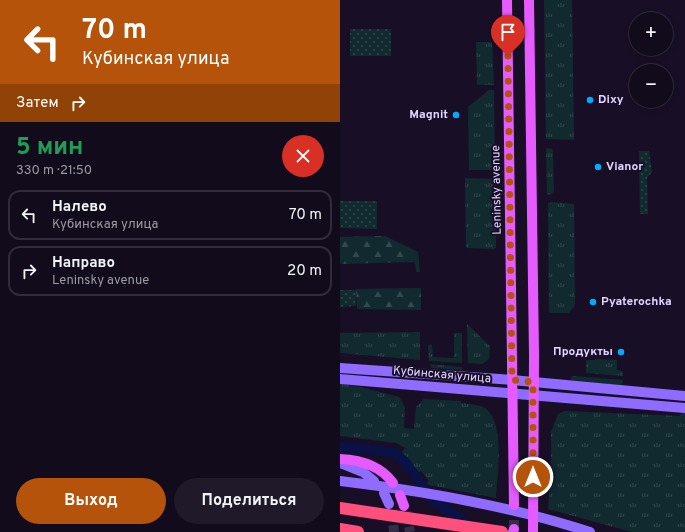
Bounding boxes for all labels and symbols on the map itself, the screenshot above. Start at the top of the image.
pin [491,15,525,56]
place label: Dixy [598,92,624,108]
marker: Dixy [585,95,595,105]
place label: Magnit [409,107,448,123]
marker: Magnit [451,110,461,120]
street label: Leninsky avenue [488,145,506,235]
place label: Vianor [606,159,643,175]
marker: Vianor [593,162,603,172]
place label: Pyaterochka [601,294,672,310]
marker: Pyaterochka [588,297,598,307]
place label: Продукты [553,344,613,360]
marker: Продукты [616,347,626,357]
street label: Кубинская улица [392,363,492,387]
position arrow [512,456,554,498]

